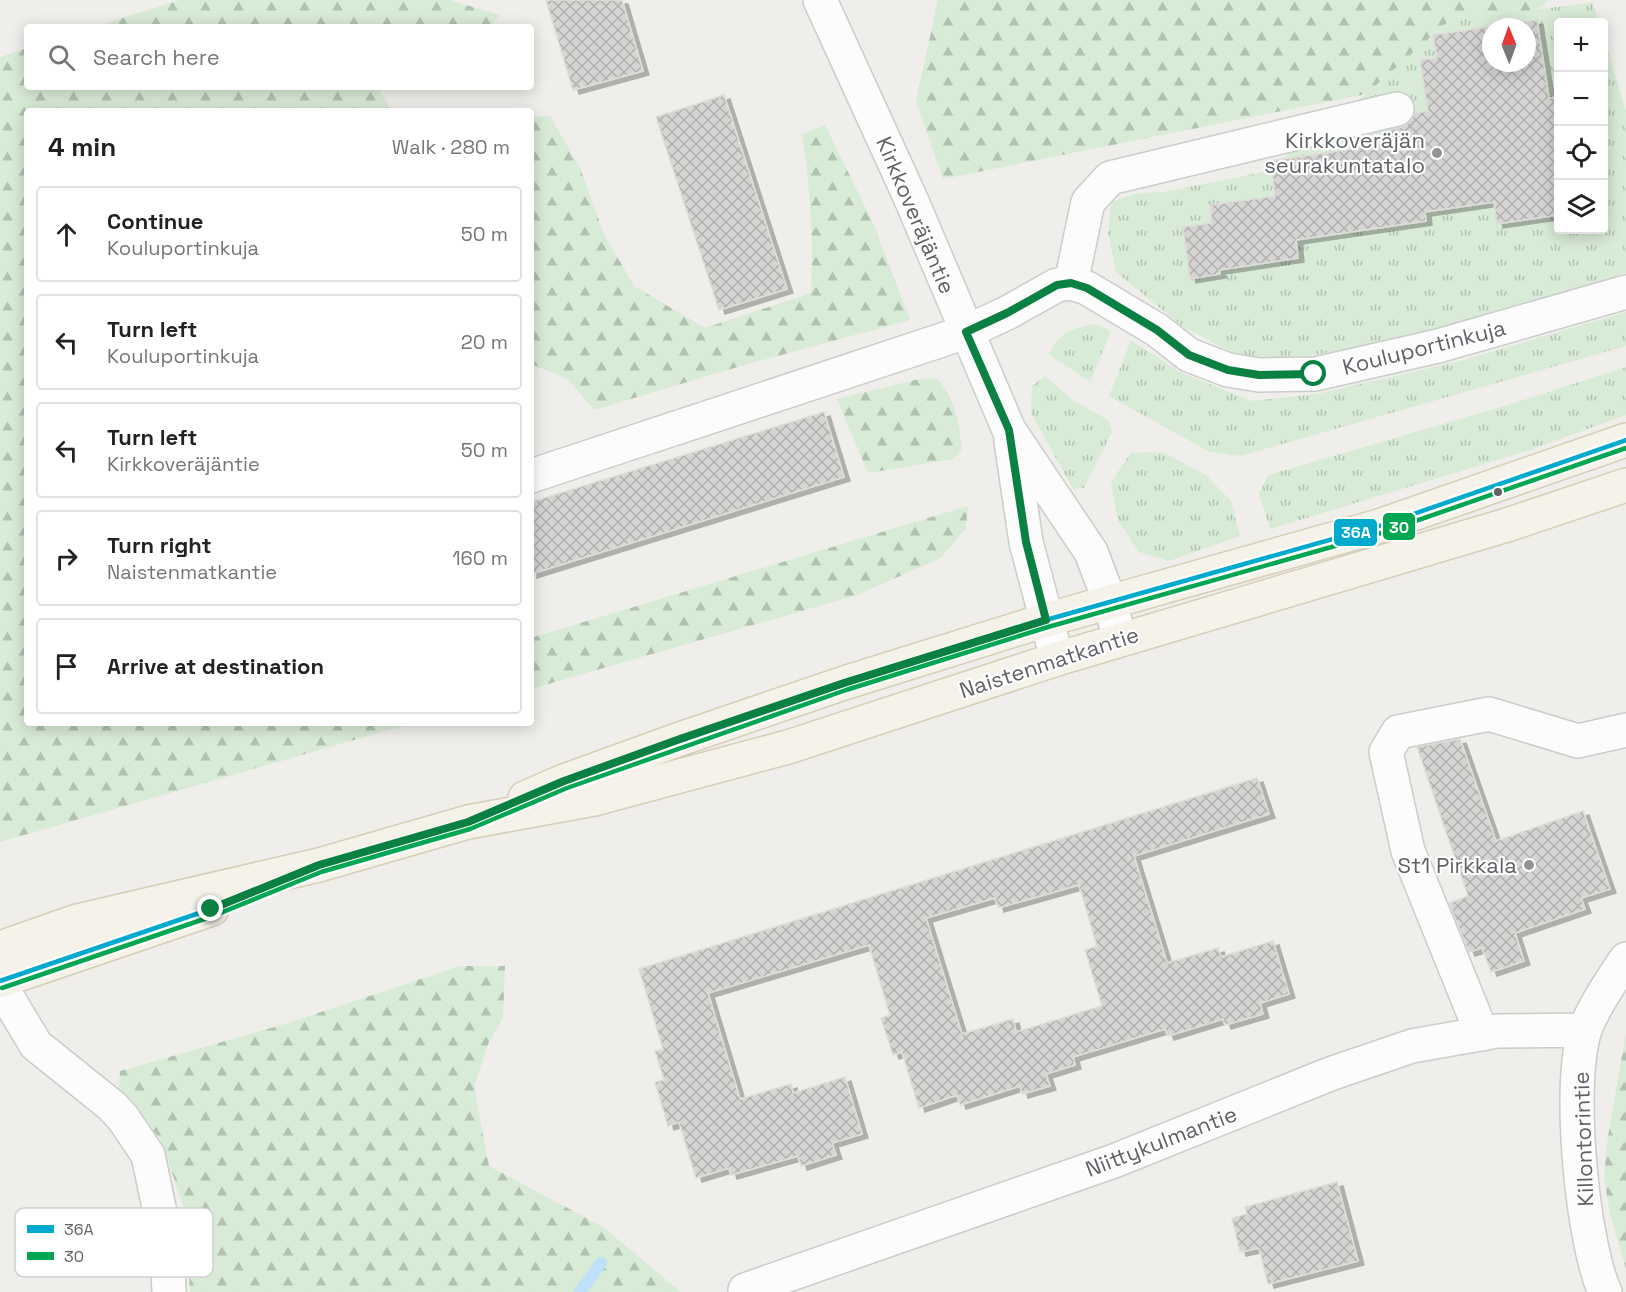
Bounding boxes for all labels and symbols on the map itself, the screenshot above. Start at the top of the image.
north arrow [1482,18,1536,72]
place label: Kirkkoveräjän seurakuntatalo [1264,126,1425,179]
street label: Kirkkoveräjäntie [870,132,962,298]
marker: Kirkkoveräjän seurakuntatalo [1430,146,1444,160]
street label: Kouluportinkuja [1339,313,1509,381]
route start [1300,360,1326,386]
unlabelled marker [1492,486,1504,498]
line badge: 30 [1382,512,1416,541]
text: 30 [1389,517,1409,538]
line badge: 36A [1333,518,1378,547]
text: 36A [1341,522,1371,543]
street label: Naistenmatkantie [956,620,1142,704]
place label: St1 Pirkkala [1398,851,1517,879]
marker: St1 Pirkkala [1522,858,1536,872]
route end [197,895,223,921]
street label: Killontorintie [1567,1071,1599,1207]
street label: Niittykulmantie [1081,1099,1241,1183]
legend [15,1208,213,1277]
text: 36A [64,1219,94,1240]
text: 30 [64,1246,84,1267]

